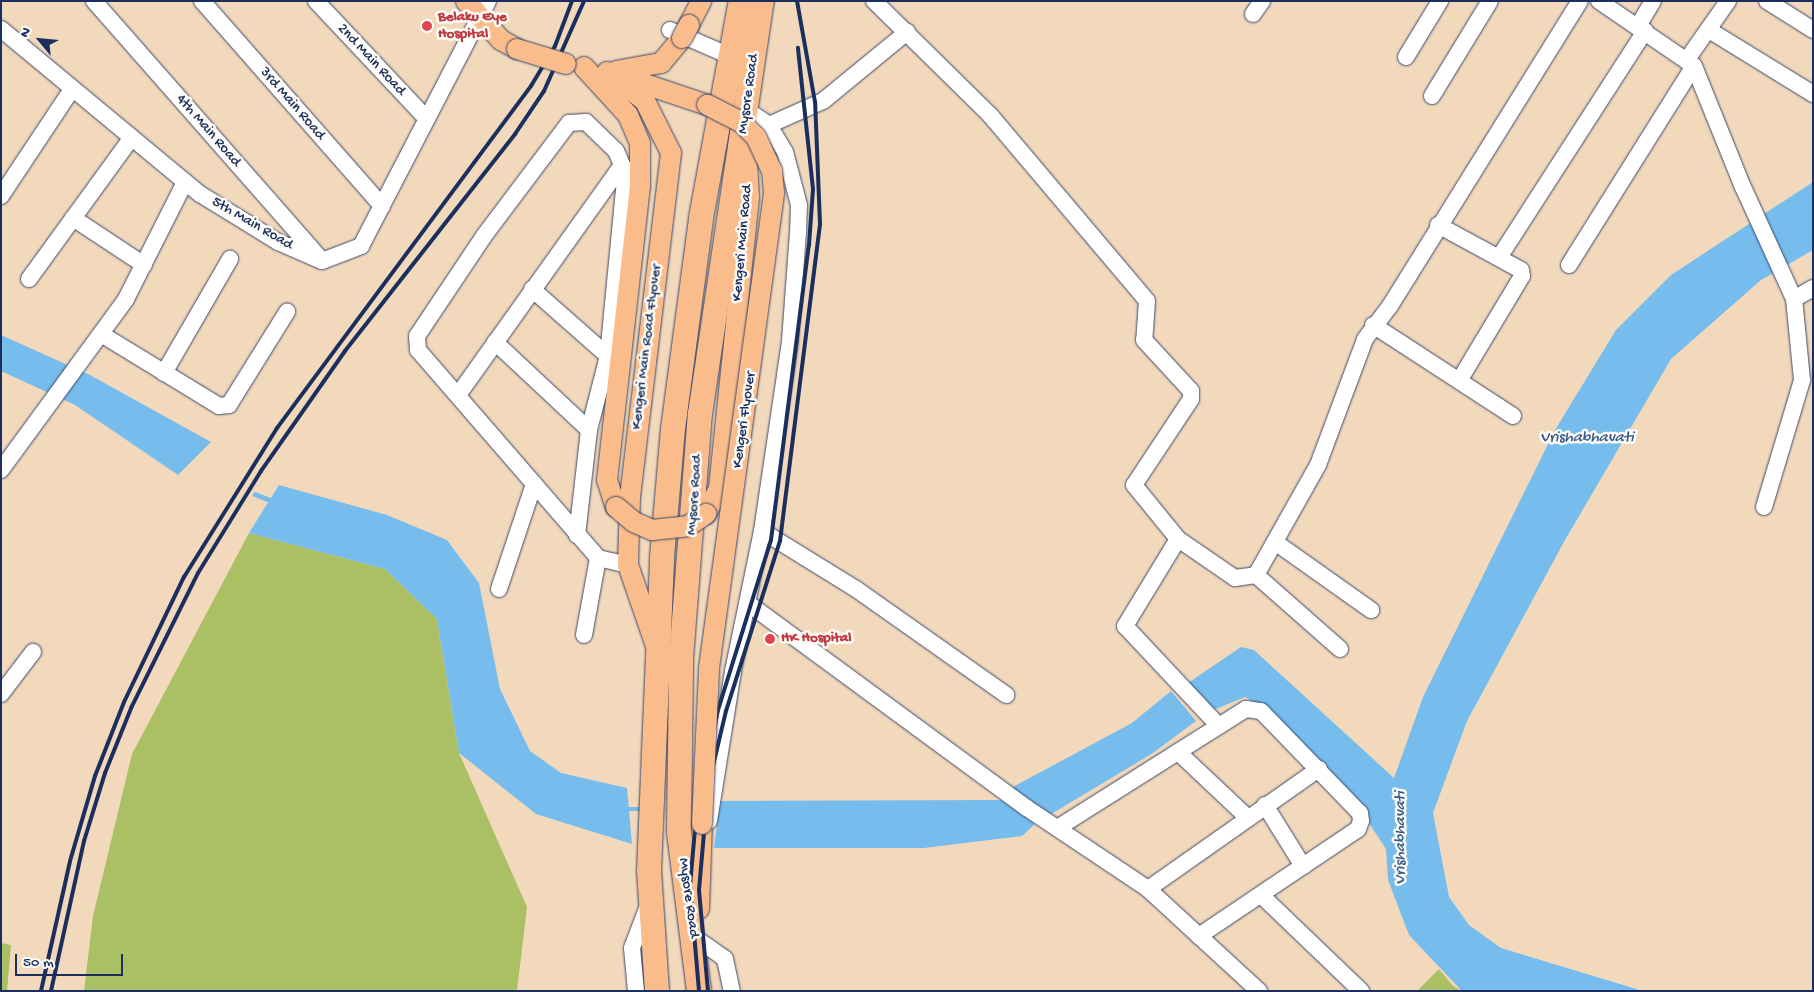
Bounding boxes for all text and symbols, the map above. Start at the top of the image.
place label: Belaku Eye Hospital [438,8,507,43]
north arrow [15,15,65,65]
marker: Belaku Eye Hospital [420,19,434,33]
street label: 2nd Main Road [333,20,409,100]
text: N [17,25,36,41]
street label: Mysore Road [734,53,764,135]
street label: 3rd Main Road [255,64,329,144]
street label: 4th Main Road [172,91,244,171]
street label: Kengeri Main Road [729,184,757,302]
street label: 5th Main Road [208,193,296,255]
street label: Kengeri Main Road Flyover [628,263,666,431]
street label: Kengeri Flyover [729,371,761,469]
water label: Vrishabhavati [1540,429,1634,449]
street label: Mysore Road [683,454,707,536]
place label: HK Hospital [781,630,852,648]
marker: HK Hospital [763,632,777,646]
water label: Vrishabhavati [1392,791,1412,885]
street label: Mysore Road [673,857,703,939]
scale bar [18,944,125,976]
text: 50 m [23,954,54,972]

